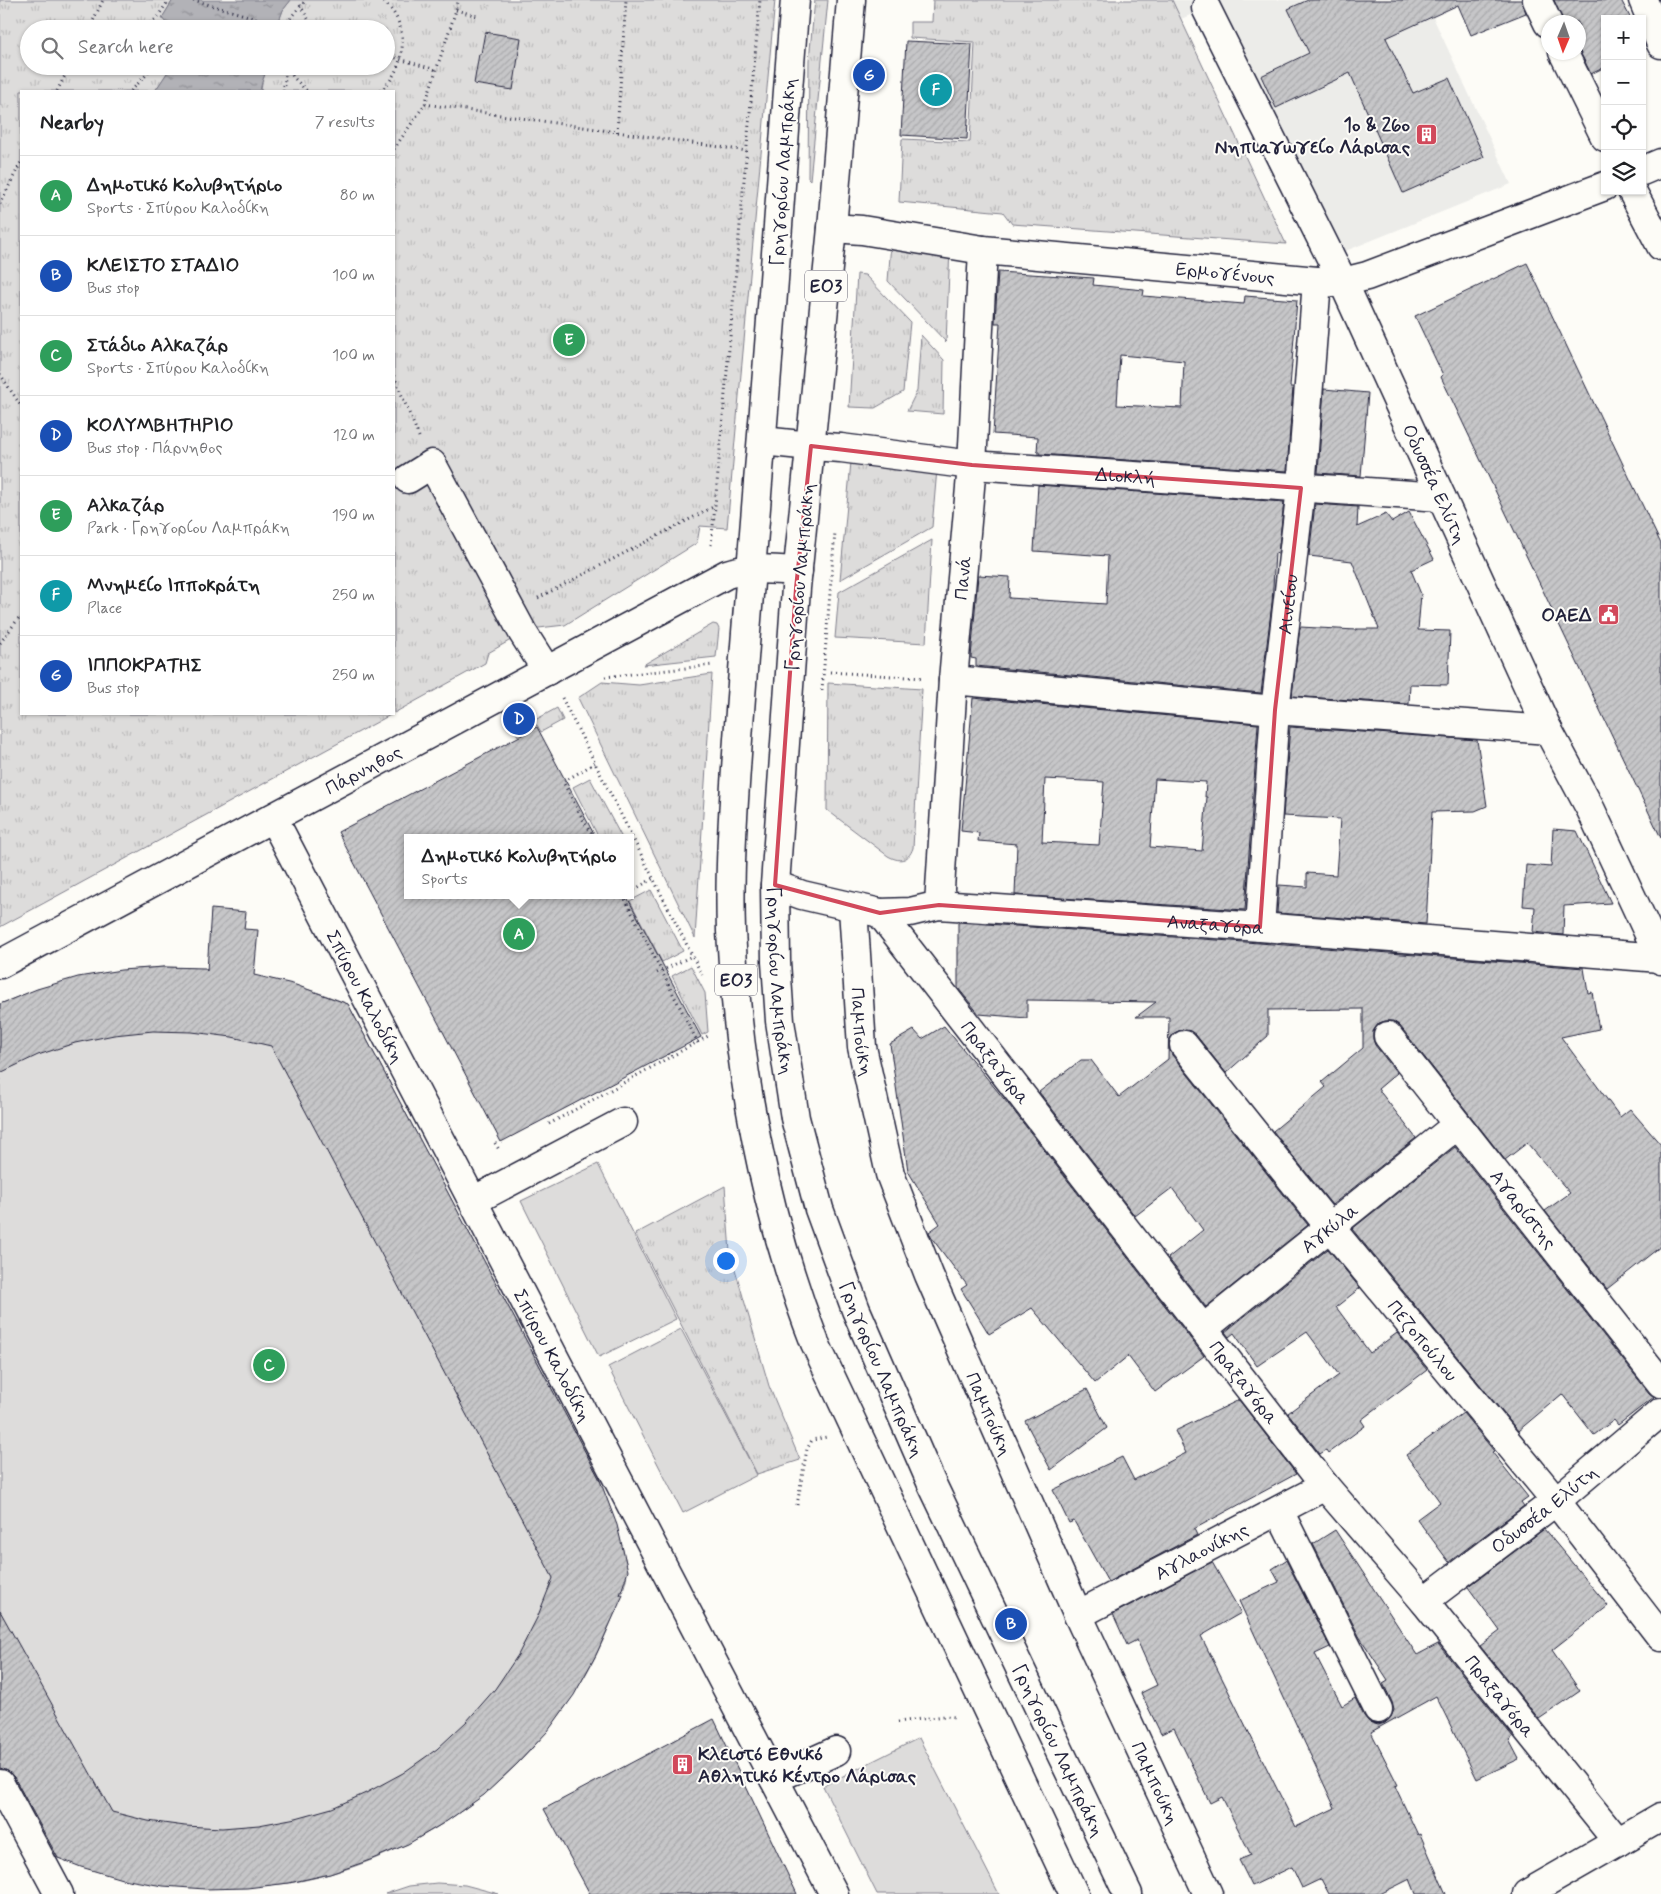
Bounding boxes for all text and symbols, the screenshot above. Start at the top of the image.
north arrow [1541,15,1586,60]
map controls [1601,15,1646,195]
button: + [1601,15,1646,60]
search box [20,20,395,75]
icon: search [38,34,66,62]
text: Search here [78,35,174,60]
pin: G [853,56,885,94]
button: − [1601,60,1646,105]
pin: F [920,71,952,109]
street label: Γρηγορίου Λαμπράκη [764,77,803,267]
button: locate [1601,105,1646,150]
text: Nearby [40,109,104,137]
text: 7 results [315,112,375,133]
place label: 1ο & 26ο Νηπιαγωγείο Λάρισας [1215,113,1411,160]
building icon: 1ο & 26ο Νηπιαγωγείο Λάρισας [1414,123,1438,147]
button: layers [1601,150,1646,195]
text: Δημοτικό Κολυβητήριο [87,173,282,198]
text: A [51,185,61,206]
text: 80 m [340,185,375,206]
text: Sports · Σπύρου Καλοδίκη [87,198,269,219]
text: ΚΛΕΙΣΤΟ ΣΤΑΔΙΟ [87,253,239,278]
street label: Ερμογένους [1175,257,1276,291]
text: B [51,265,61,286]
text: 100 m [332,265,375,286]
road number: ΕΟ3 [805,270,847,302]
text: Bus stop [87,278,140,299]
pin: E [553,321,585,359]
text: Στάδιο Αλκαζάρ [87,333,228,358]
text: C [50,345,62,366]
text: 100 m [332,345,375,366]
text: Sports · Σπύρου Καλοδίκη [87,358,269,379]
text: ΚΟΛΥΜΒΗΤΗΡΙΟ [87,413,234,438]
street label: Οδυσσέα Ελύτη [1396,420,1472,548]
text: D [50,425,62,446]
text: 120 m [333,425,375,446]
text: Bus stop · Πάρνηθος [87,438,222,459]
street label: Διοκλή [1094,462,1156,491]
street label: Γρηγορίου Λαμπράκη [780,482,821,672]
text: Αλκαζάρ [87,493,164,518]
text: E [51,505,61,526]
text: 190 m [332,505,375,526]
text: Park · Γρηγορίου Λαμπράκη [87,518,290,539]
street label: Πανά [949,555,978,601]
text: Μνημείο Ιπποκράτη [87,573,260,598]
street label: Αινείου [1273,573,1305,636]
text: F [52,585,60,606]
text: 250 m [332,585,375,606]
text: Place [87,598,122,619]
public building icon: ΟΑΕΔ [1596,602,1620,626]
place label: ΟΑΕΔ [1541,603,1592,628]
text: ΙΠΠΟΚΡΑΤΗΣ [87,653,202,678]
text: G [51,665,61,686]
text: 250 m [332,665,375,686]
text: Bus stop [87,678,140,699]
pin: D [503,700,535,738]
street label: Πάρνηθος [321,740,406,801]
popup [404,834,634,899]
text: Δημοτικό Κολυβητήριο [421,844,617,869]
text: Sports [421,869,468,890]
street label: Γρηγορίου Λαμπράκη [761,886,799,1076]
street label: Αναξαγόρα [1166,910,1265,941]
pin: A [503,915,535,953]
street label: Σπύρου Καλοδίκη [320,926,410,1068]
road number: ΕΟ3 [715,964,757,996]
street label: Παμπούκη [844,987,879,1078]
street label: Πραξαγόρα [954,1016,1035,1110]
street label: Αγαρίστης [1484,1165,1562,1255]
street label: Αγκύλα [1296,1198,1364,1259]
your location [713,1248,739,1274]
street label: Γρηγορίου Λαμπράκη [833,1278,930,1461]
street label: Σπύρου Καλοδίκη [507,1285,597,1427]
street label: Πεζοπούλου [1381,1295,1463,1387]
street label: Πραξαγόρα [1203,1336,1284,1430]
pin: C [253,1346,285,1384]
street label: Παμπούκη [959,1369,1018,1460]
street label: Οδυσσέα Ελύτη [1486,1460,1603,1560]
street label: Αγλαονίκης [1151,1517,1253,1587]
pin: B [995,1605,1027,1643]
street label: Πραξαγόρα [1458,1650,1540,1743]
street label: Γρηγορίου Λαμπράκη [1006,1660,1110,1841]
street label: Παμπούκη [1125,1738,1185,1829]
place label: Κλειστό Εθνικό Αθλητικό Κέντρο Λάρισας [698,1742,917,1789]
building icon: Κλειστό Εθνικό Αθλητικό Κέντρο Λάρισας [670,1752,694,1776]

